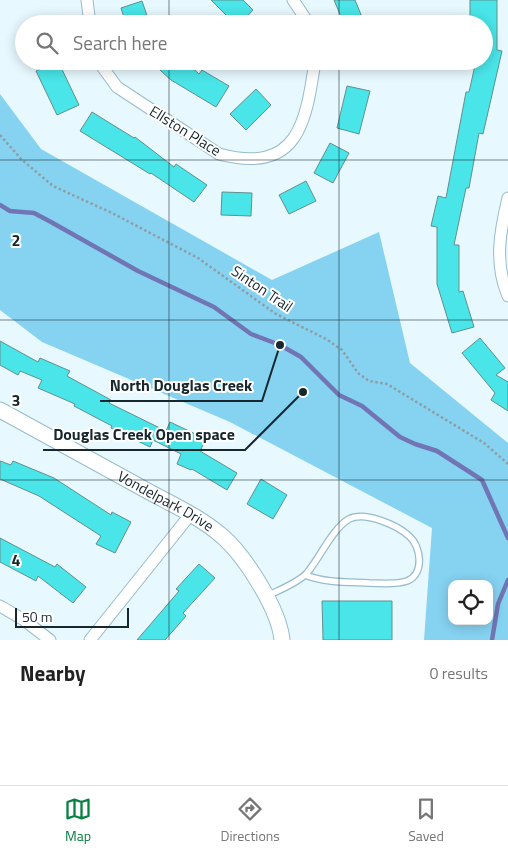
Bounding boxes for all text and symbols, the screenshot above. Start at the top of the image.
search box [15,15,493,70]
text: Search here [73,28,167,57]
icon: search [33,29,61,57]
street label: Ellston Place [145,99,226,162]
text: 2 [12,228,20,252]
street label: Sinton Trail [227,259,298,318]
callout: North Douglas Creek [100,370,262,401]
text: North Douglas Creek [110,373,253,397]
text: 3 [12,388,20,412]
callout: Douglas Creek Open space [43,419,245,450]
text: Douglas Creek Open space [53,422,235,446]
street label: Vondelpark Drive [113,465,219,537]
text: 4 [12,548,21,572]
map controls [448,580,493,625]
button: locate [448,580,493,625]
scale bar [15,605,129,628]
text: 50 m [22,606,52,627]
text: Nearby [20,657,85,689]
text: 0 results [429,661,488,685]
tab: Map [64,795,92,846]
tab: Directions [220,795,280,846]
tab: Saved [408,795,444,846]

